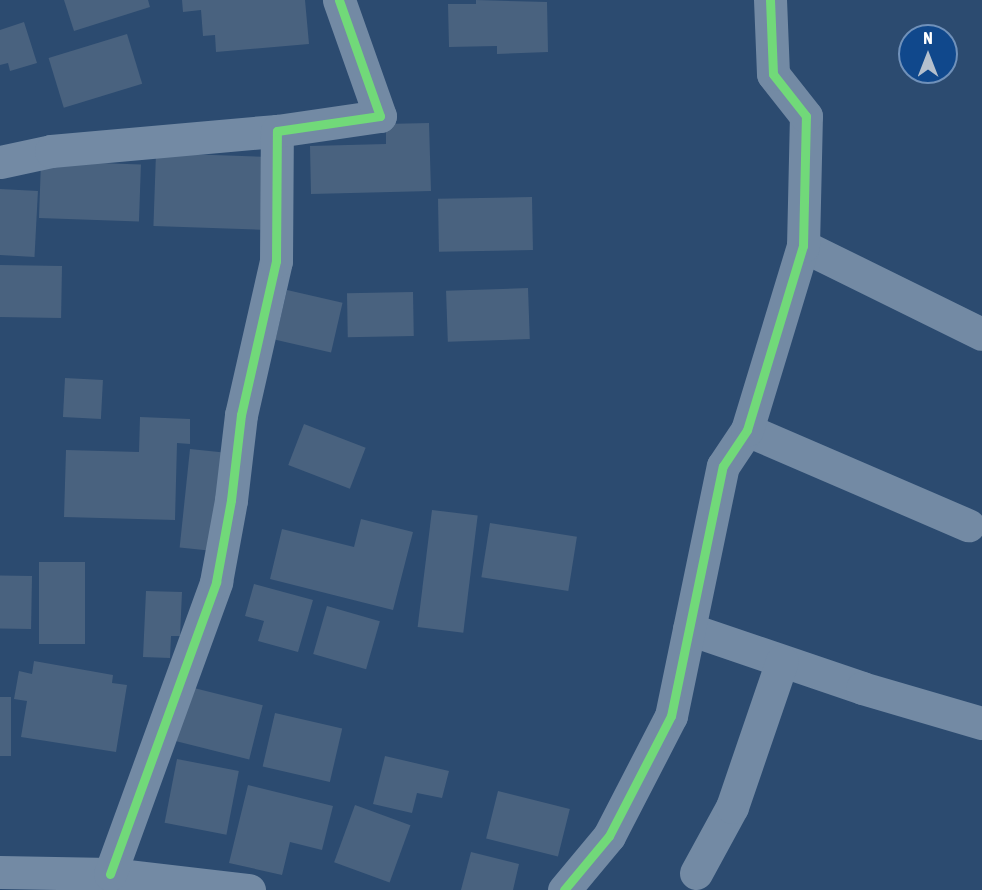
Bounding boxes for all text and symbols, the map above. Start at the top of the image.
north arrow [898,24,958,84]
text: N [923,29,933,47]

